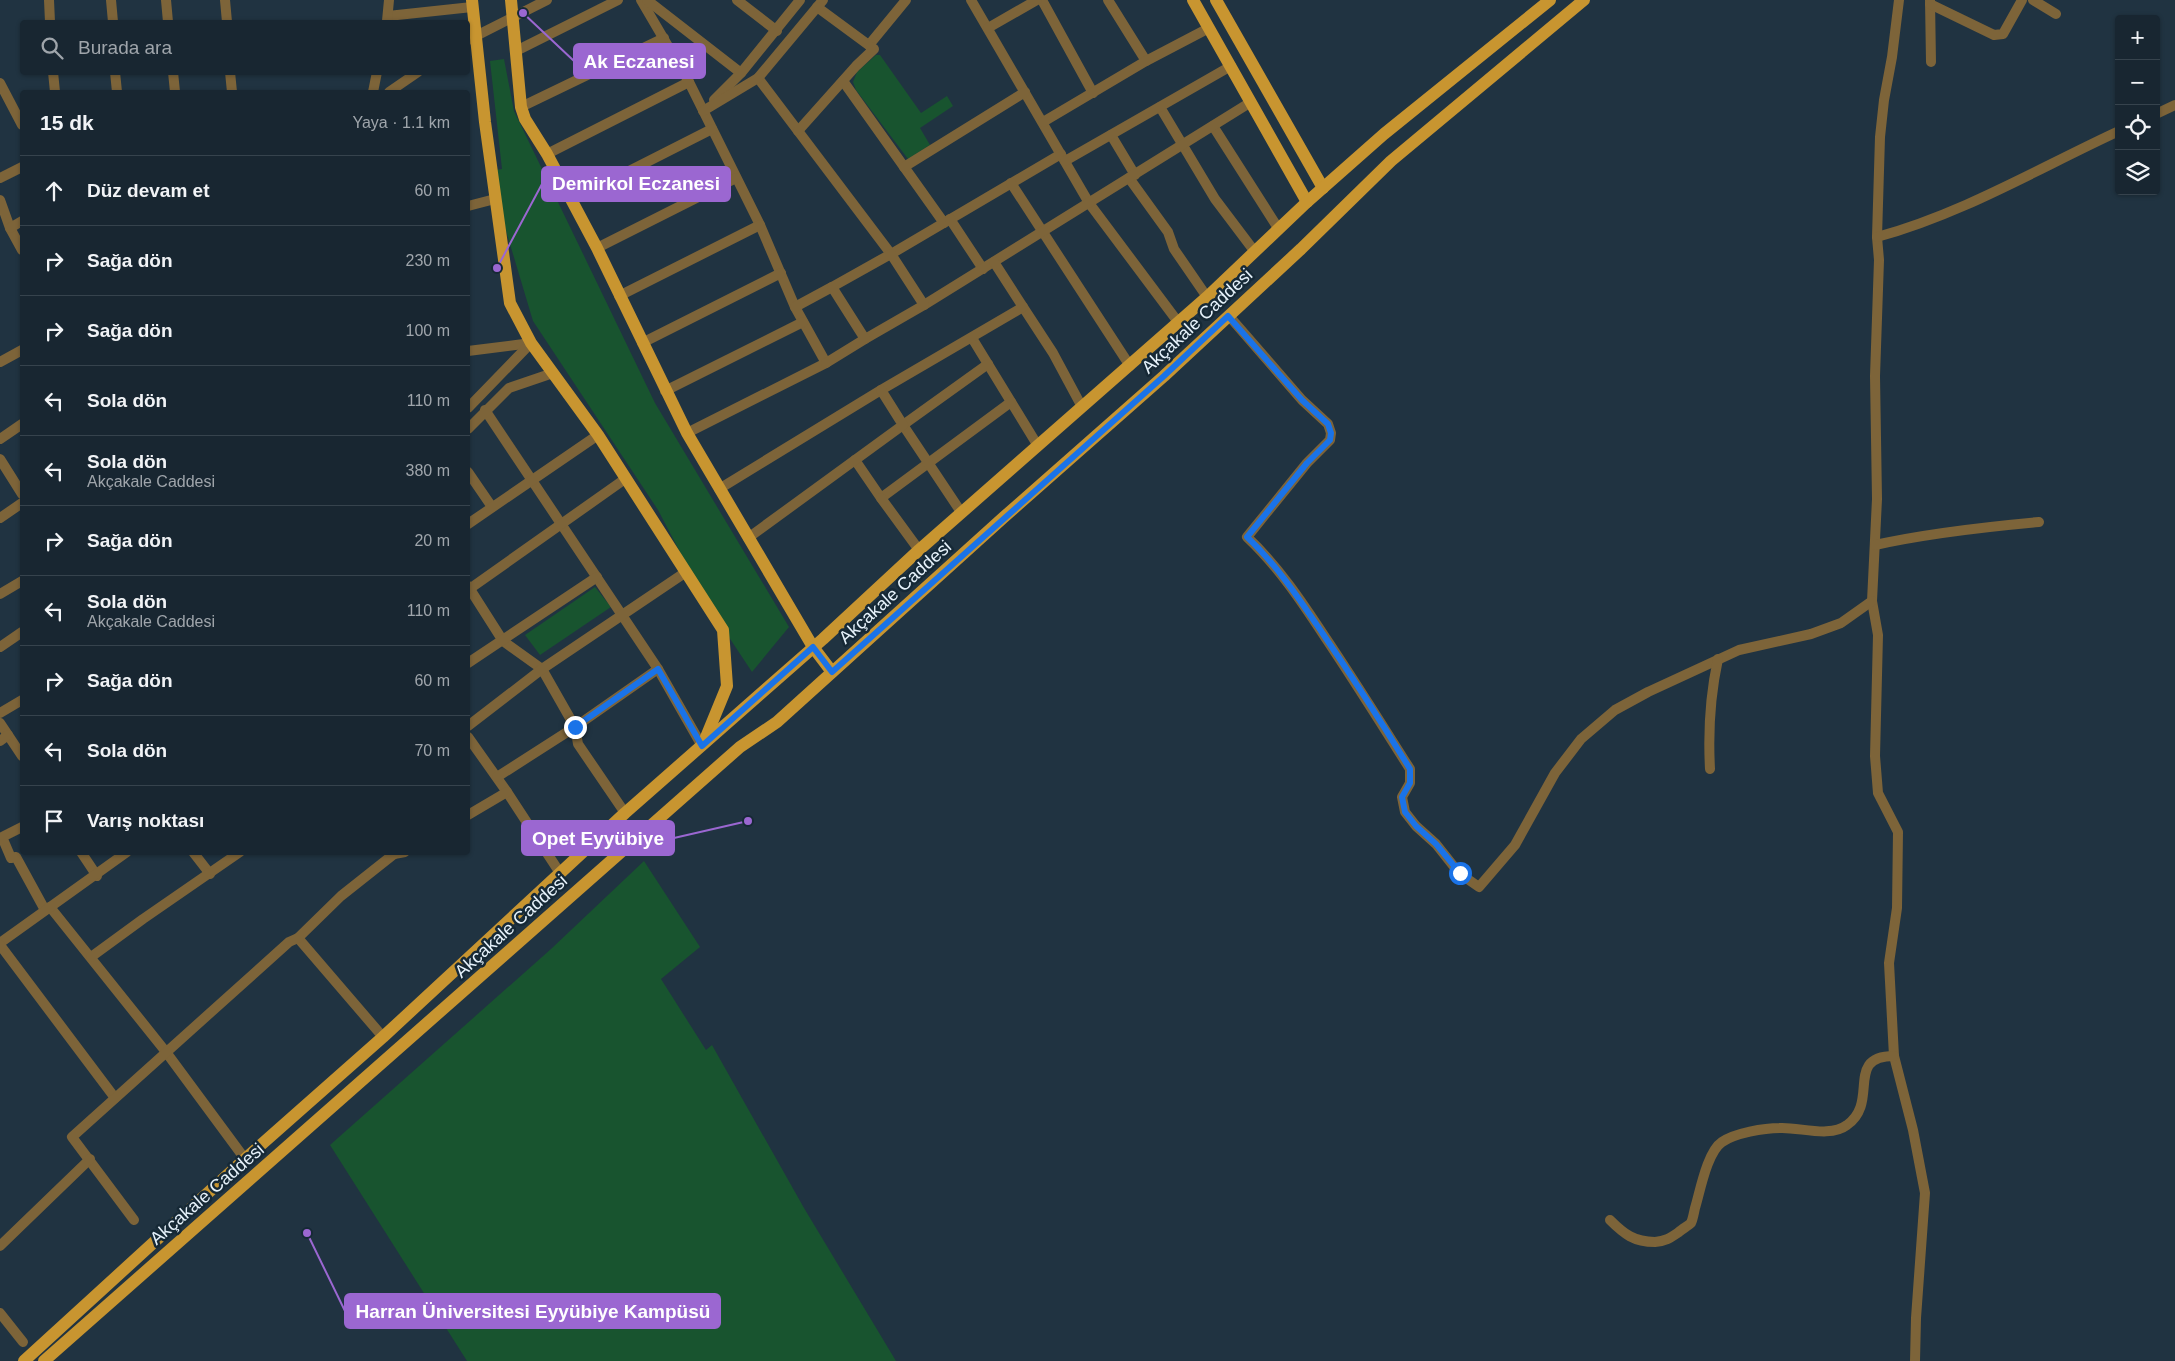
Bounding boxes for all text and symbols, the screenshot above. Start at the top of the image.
map controls [2115,15,2160,195]
button: + [2115,15,2160,60]
search box [20,20,470,75]
icon: search [38,34,66,62]
text: Burada ara [78,37,172,58]
callout: Ak Eczanesi [574,44,705,78]
text: Ak Eczanesi [584,51,694,72]
button: − [2115,60,2160,105]
button: locate [2115,105,2160,150]
text: 15 dk [40,111,94,134]
text: Yaya · 1.1 km [352,114,450,131]
button: layers [2115,150,2160,195]
callout: Demirkol Eczanesi [542,167,730,201]
text: Demirkol Eczanesi [552,173,720,194]
icon: ahead [40,177,68,205]
text: Düz devam et [87,180,209,201]
text: 60 m [414,182,450,199]
icon: right [40,247,68,275]
text: Sağa dön [87,250,173,271]
text: 230 m [406,252,450,269]
street label: Akçakale Caddesi [1137,265,1257,377]
icon: right [40,317,68,345]
text: Sağa dön [87,320,173,341]
text: 100 m [406,322,450,339]
icon: left [40,387,68,415]
text: Sola dön [87,390,167,411]
text: 110 m [407,392,450,409]
text: Sola dön [87,451,167,472]
icon: left [40,457,68,485]
text: 380 m [406,462,450,479]
text: Akçakale Caddesi [87,473,215,490]
icon: right [40,527,68,555]
text: Sağa dön [87,530,173,551]
text: 20 m [414,532,450,549]
street label: Akçakale Caddesi [835,536,955,648]
text: Sola dön [87,591,167,612]
icon: left [40,597,68,625]
text: 110 m [407,602,450,619]
text: Akçakale Caddesi [87,613,215,630]
icon: right [40,667,68,695]
text: Sağa dön [87,670,173,691]
text: 60 m [414,672,450,689]
route end [564,716,587,739]
icon: left [40,737,68,765]
text: Sola dön [87,740,167,761]
text: 70 m [414,742,450,759]
icon: arrive [40,807,68,835]
text: Varış noktası [87,810,204,831]
callout: Opet Eyyübiye [522,821,674,855]
text: Opet Eyyübiye [532,828,664,849]
route start [1449,862,1472,885]
street label: Akçakale Caddesi [451,870,571,982]
street label: Akçakale Caddesi [146,1139,268,1249]
callout: Harran Üniversitesi Eyyübiye Kampüsü [345,1294,720,1328]
text: Harran Üniversitesi Eyyübiye Kampüsü [356,1301,710,1322]

